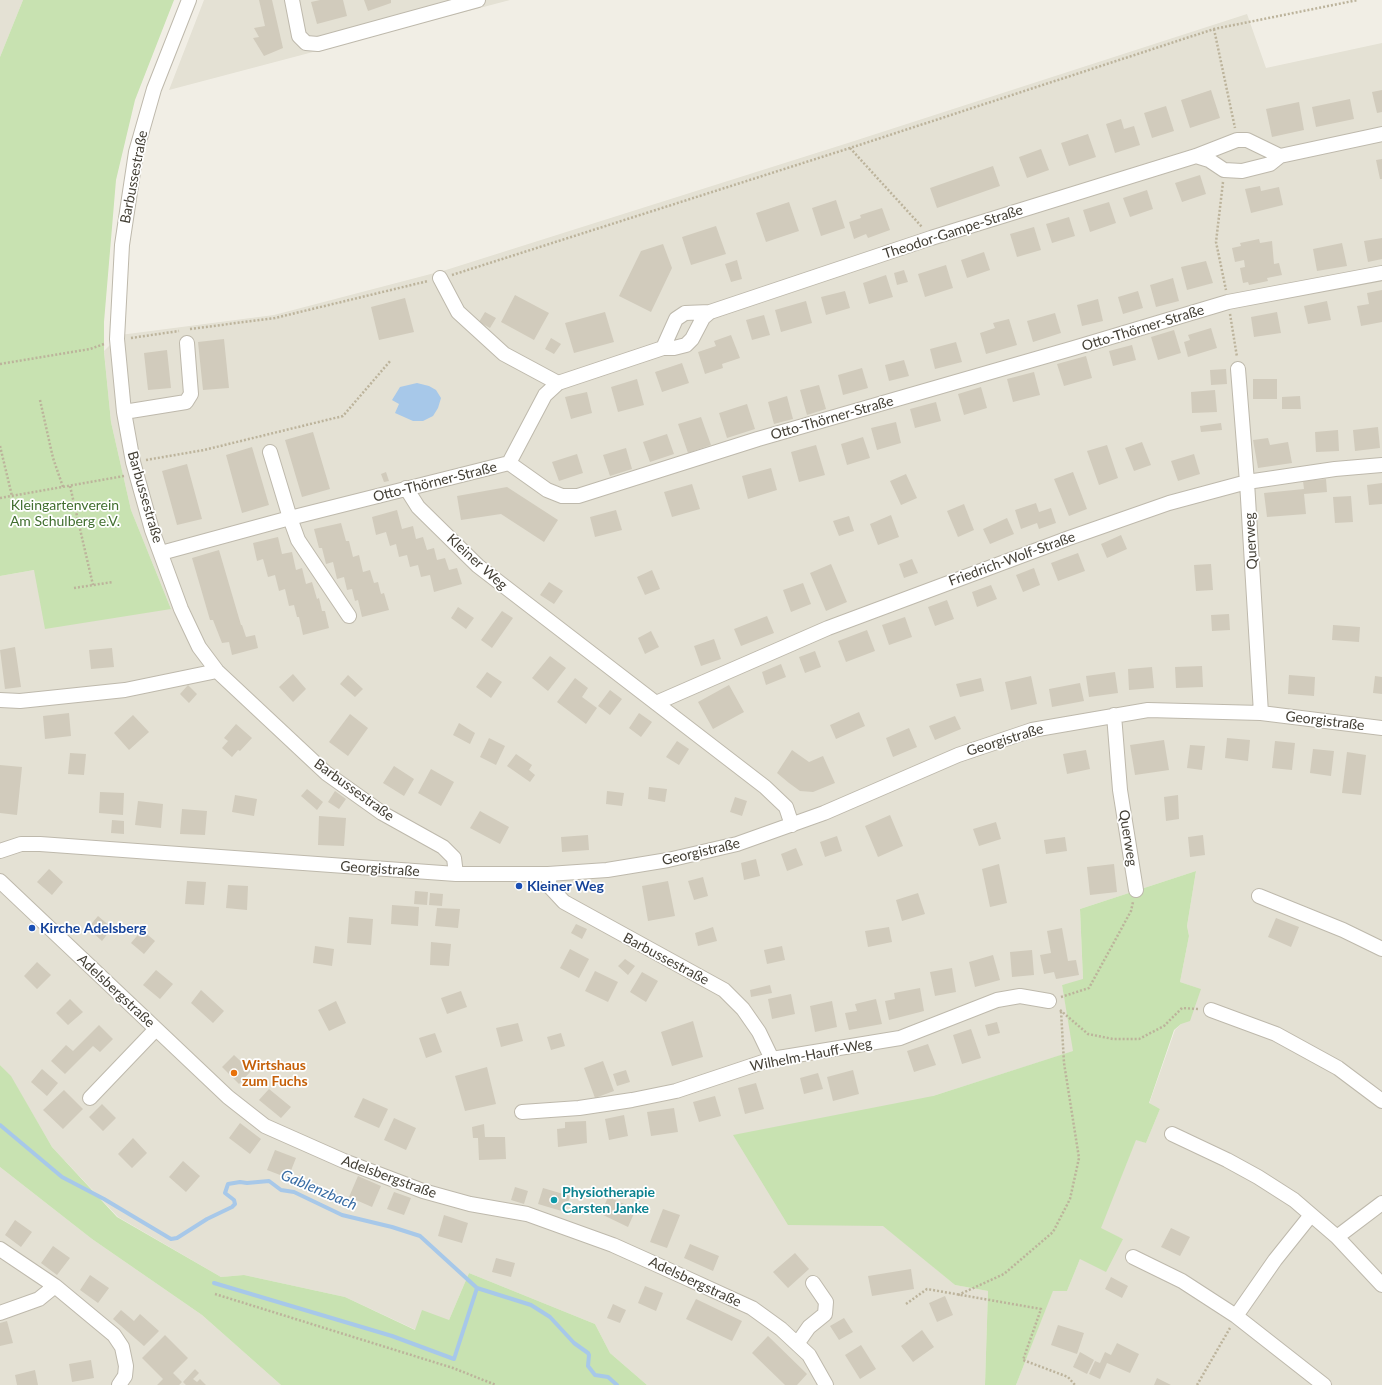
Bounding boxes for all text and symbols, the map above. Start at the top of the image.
street label: Barbussestraße [117,129,151,225]
street label: Theodor-Gampe-Straße [881,201,1025,263]
street label: Otto-Thörner-Straße [1080,301,1206,355]
street label: Otto-Thörner-Straße [769,392,895,444]
street label: Barbussestraße [124,449,166,545]
street label: Otto-Thörner-Straße [371,458,499,506]
park label: Kleingartenverein Am Schulberg e.V. [10,497,120,530]
street label: Querweg [1241,512,1261,570]
street label: Friedrich-Wolf-Straße [946,528,1078,590]
street label: Kleiner Weg [443,530,511,594]
street label: Georgistraße [1284,708,1366,734]
street label: Georgistraße [964,720,1046,760]
street label: Barbussestraße [311,755,397,825]
street label: Querweg [1115,809,1141,867]
street label: Georgistraße [660,835,742,869]
street label: Georgistraße [340,858,420,880]
place label: Kleiner Weg [527,878,604,894]
marker: Kleiner Weg [514,881,524,891]
place label: Kirche Adelsberg [40,920,146,936]
marker: Kirche Adelsberg [27,923,37,933]
street label: Barbussestraße [620,929,712,989]
street label: Adelsbergstraße [74,951,158,1031]
street label: Wilhelm-Hauff-Weg [749,1035,873,1075]
place label: Wirtshaus zum Fuchs [242,1057,308,1090]
marker: Wirtshaus zum Fuchs [229,1068,239,1078]
street label: Adelsbergstraße [339,1152,439,1202]
water label: Gablenzbach [278,1166,360,1214]
place label: Physiotherapie Carsten Janke [562,1184,655,1216]
marker: Physiotherapie Carsten Janke [549,1195,559,1205]
street label: Adelsbergstraße [646,1253,744,1311]

